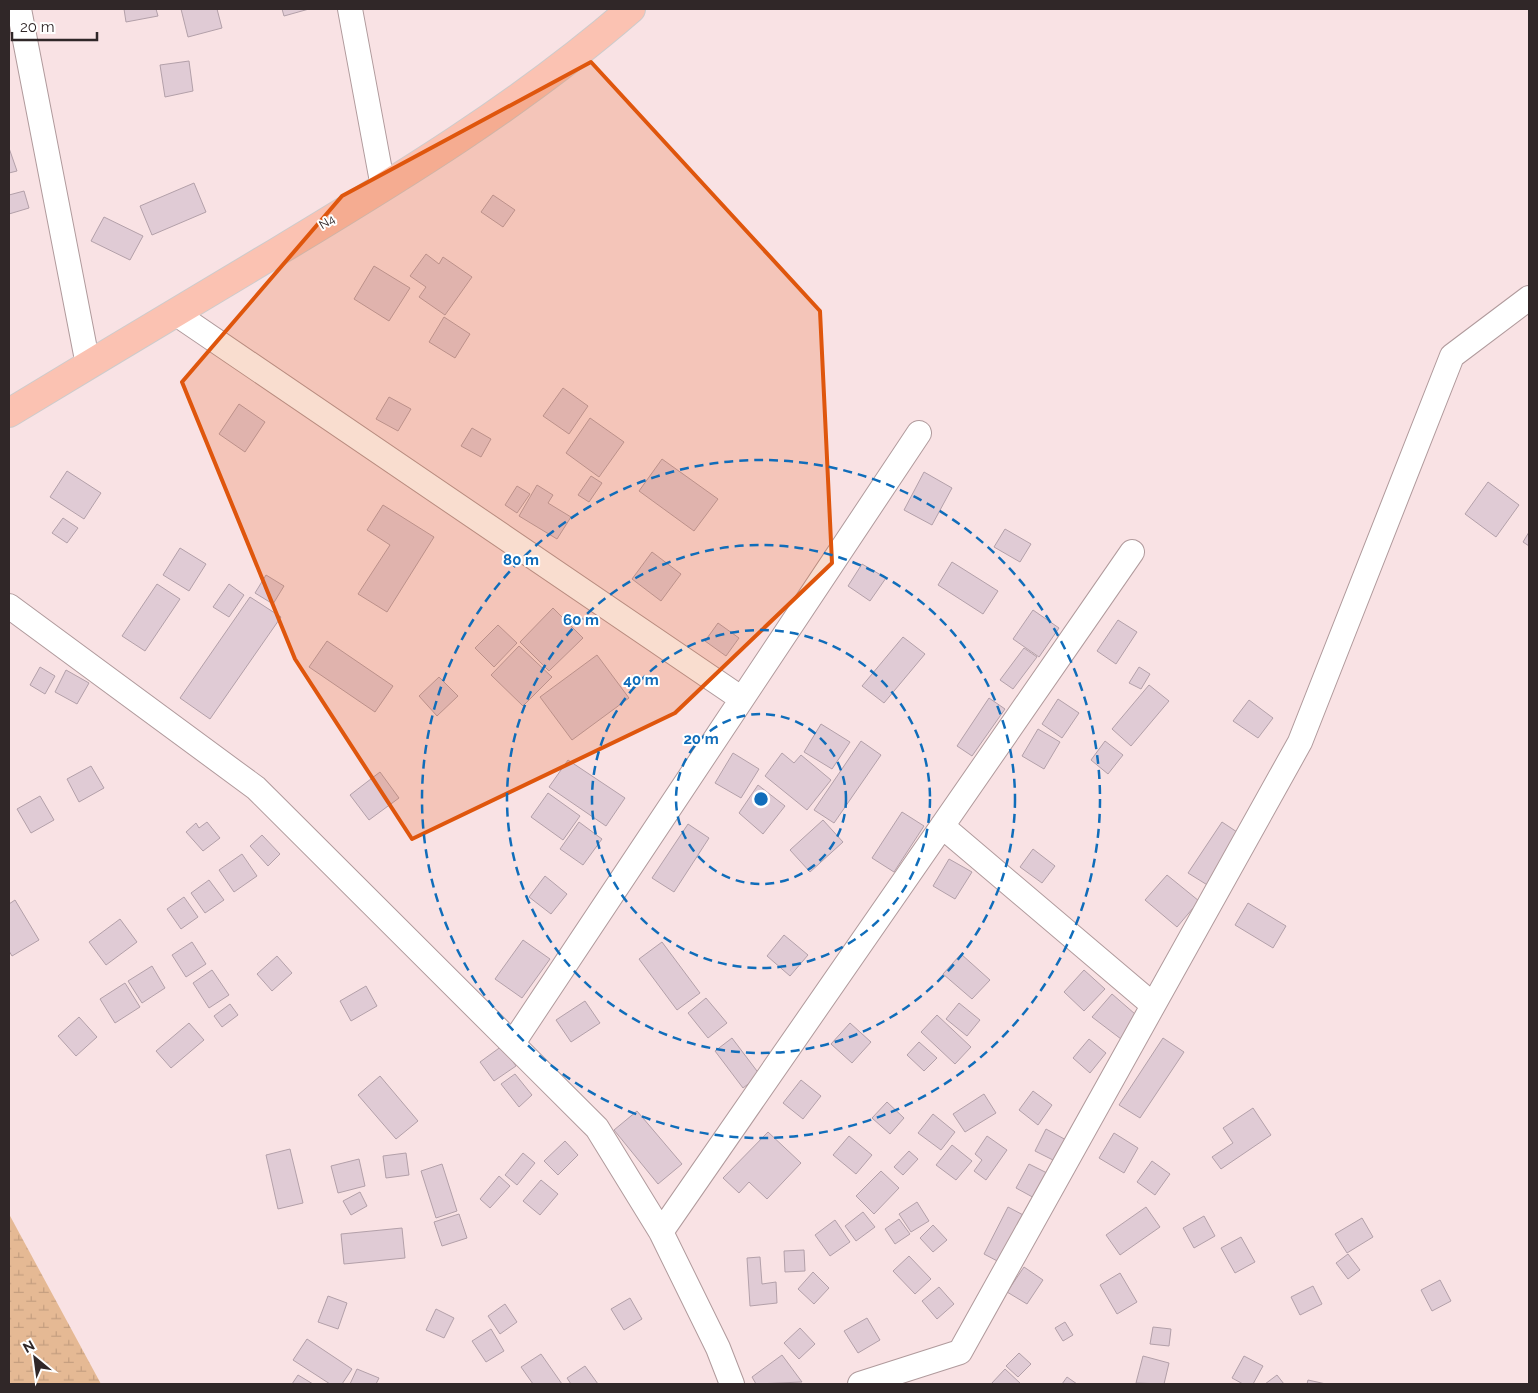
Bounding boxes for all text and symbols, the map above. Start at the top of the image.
scale bar [12,10,98,42]
text: 20 m [20,18,55,36]
street label: N4 [317,212,338,232]
text: 80 m [503,551,539,569]
text: 60 m [563,611,599,629]
text: 40 m [623,671,659,689]
text: 20 m [683,730,719,748]
centre of rings [752,790,770,808]
north arrow [10,1333,60,1383]
text: N [20,1337,37,1356]

